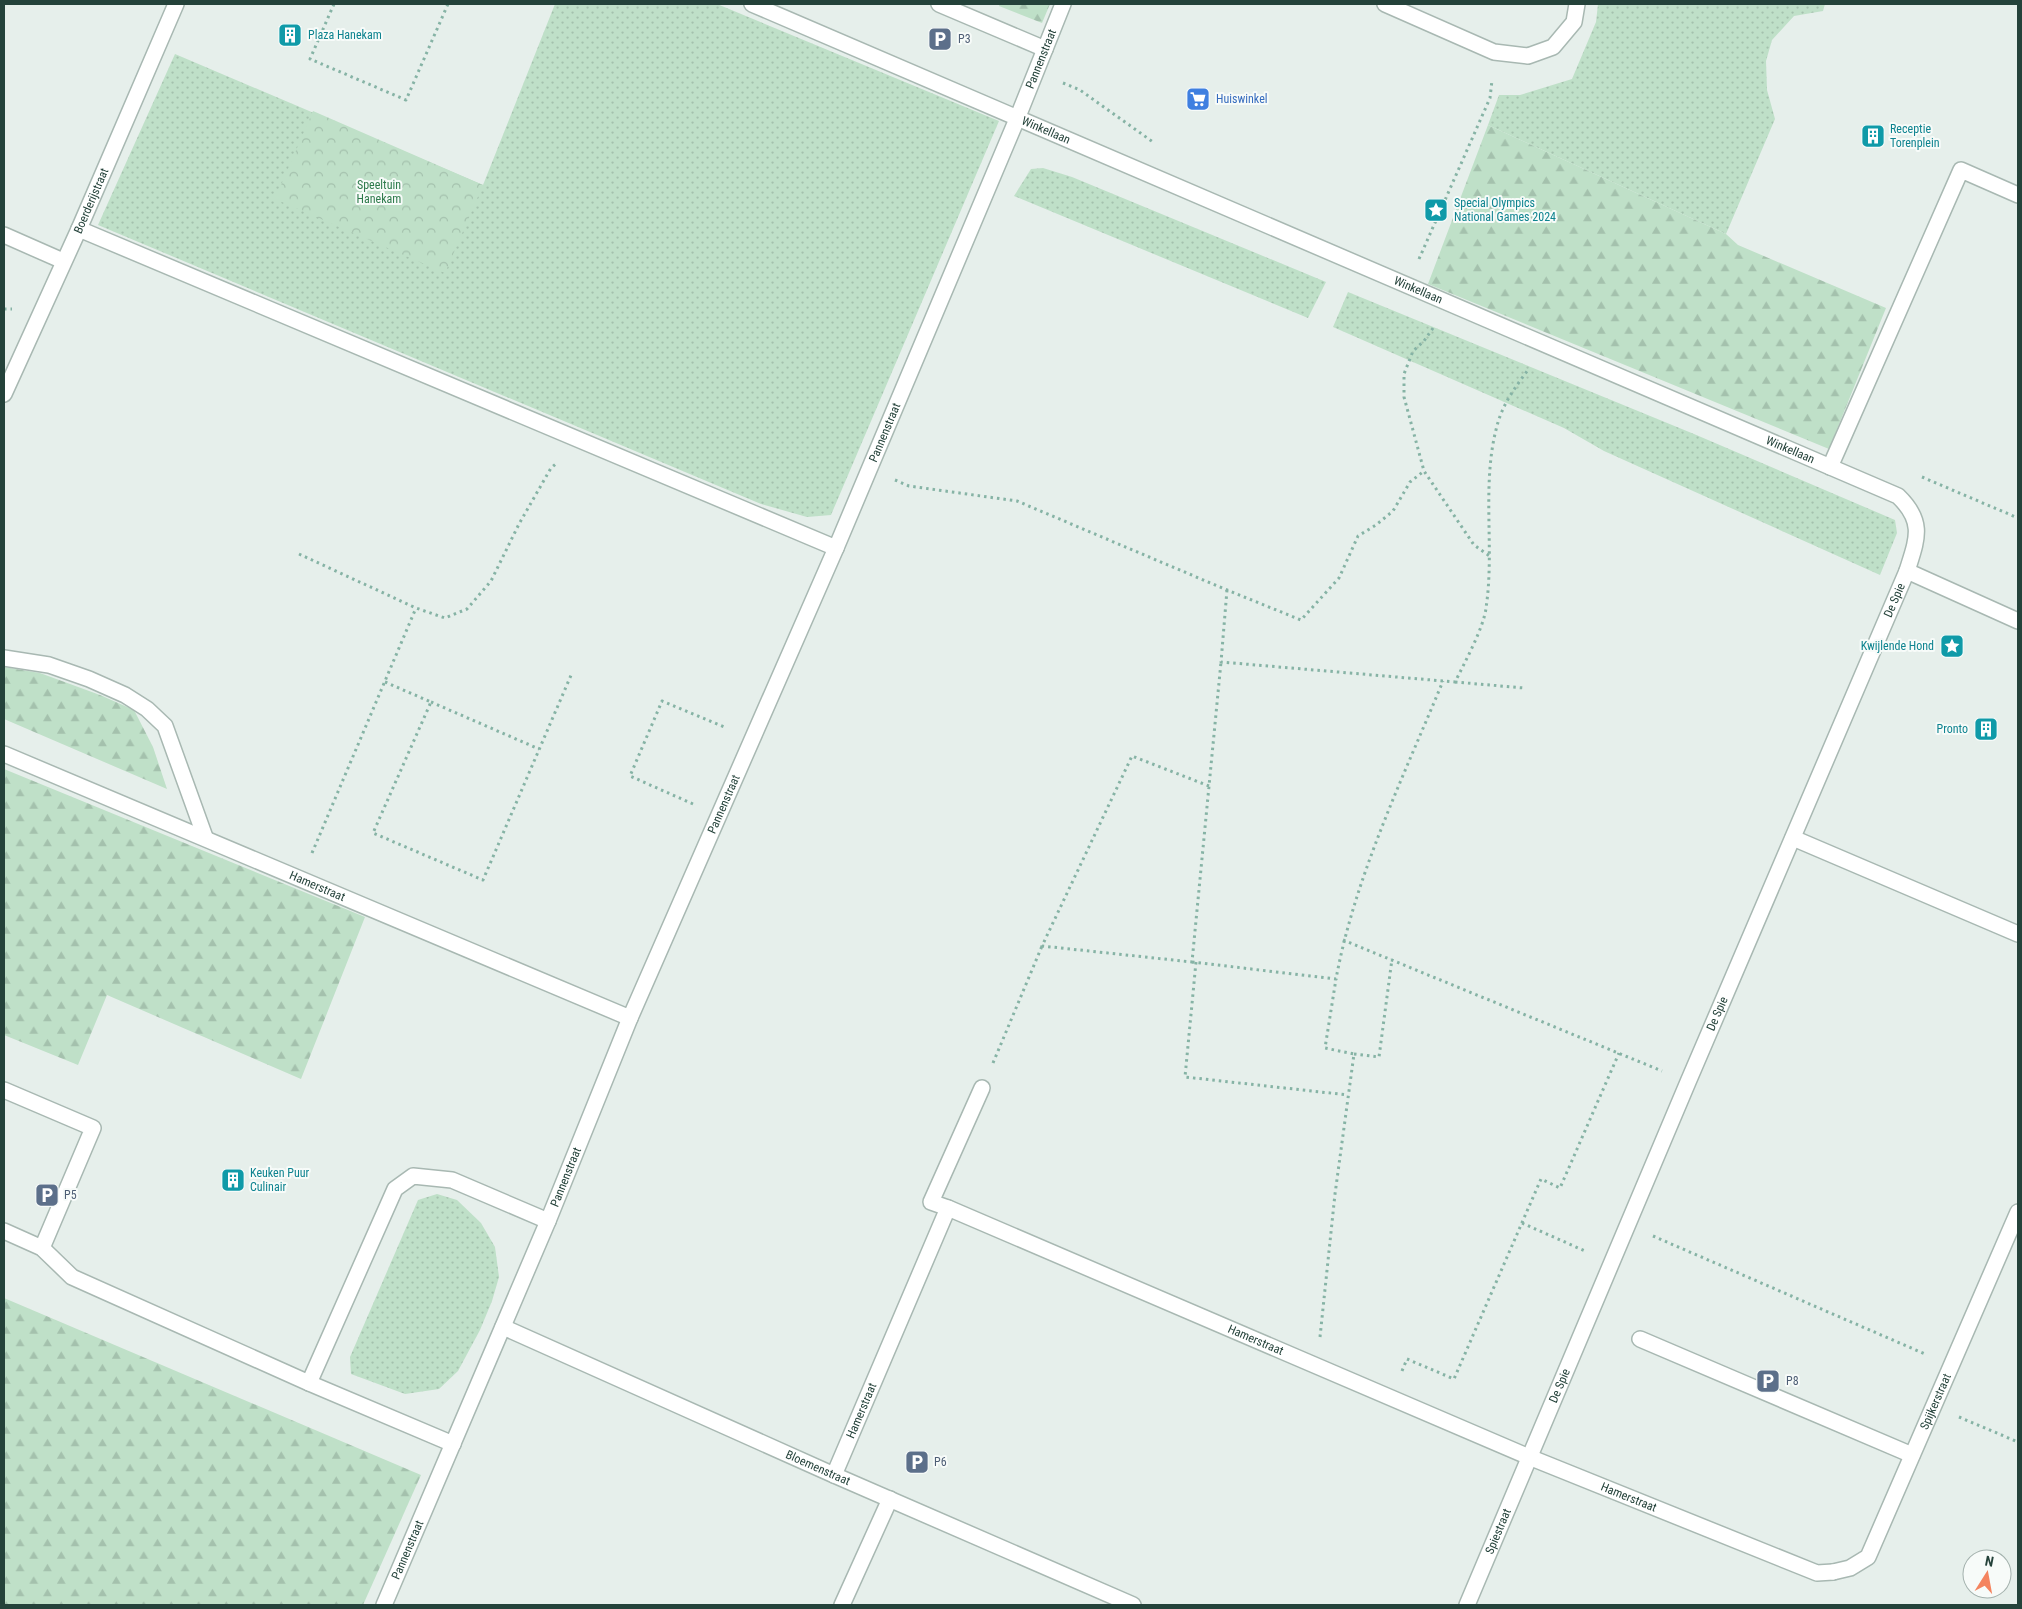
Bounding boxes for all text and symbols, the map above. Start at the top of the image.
building icon: Plaza Hanekam [277,22,303,48]
parking icon: P3 [927,26,953,52]
street label: Pannenstraat [1023,27,1059,91]
place label: Plaza Hanekam [308,28,382,42]
place label: P3 [958,32,971,46]
supermarket icon: Huiswinkel [1185,86,1211,112]
place label: Huiswinkel [1216,92,1268,106]
street label: Winkellaan [1020,114,1073,147]
place label: Receptie Torenplein [1890,122,1940,150]
building icon: Receptie Torenplein [1860,123,1886,149]
street label: Boerderijstraat [71,165,112,236]
park label: Speeltuin Hanekam [357,178,401,206]
place label: Special Olympics National Games 2024 [1454,196,1556,224]
place icon: Special Olympics National Games 2024 [1423,197,1449,223]
street label: Winkellaan [1392,273,1445,307]
street label: Pannenstraat [866,400,904,464]
street label: Winkellaan [1764,433,1817,466]
street label: De Spie [1881,581,1908,619]
place icon: Kwijlende Hond [1939,633,1965,659]
place label: Kwijlende Hond [1861,639,1934,653]
building icon: Pronto [1973,716,1999,742]
place label: Pronto [1937,722,1968,736]
street label: Pannenstraat [705,772,743,836]
street label: Hamerstraat [287,868,348,904]
street label: De Spie [1704,994,1731,1033]
street label: Pannenstraat [547,1145,584,1209]
place label: Keuken Puur Culinair [250,1166,310,1194]
building icon: Keuken Puur Culinair [220,1167,246,1193]
parking icon: P5 [34,1182,60,1208]
place label: P5 [64,1188,77,1202]
street label: Hamerstraat [1226,1322,1286,1358]
street label: De Spie [1546,1366,1573,1405]
parking icon: P8 [1755,1368,1781,1394]
street label: Spijkerstraat [1917,1371,1954,1432]
place label: P8 [1786,1374,1799,1388]
street label: Hamerstraat [843,1380,880,1441]
street label: Bloemenstraat [784,1447,853,1488]
parking icon: P6 [904,1449,930,1475]
place label: P6 [934,1455,947,1469]
street label: Hamerstraat [1599,1480,1659,1515]
street label: Spiestraat [1482,1506,1514,1556]
street label: Pannenstraat [389,1518,427,1582]
north arrow [1962,1549,2012,1599]
text: N [1984,1553,1995,1570]

